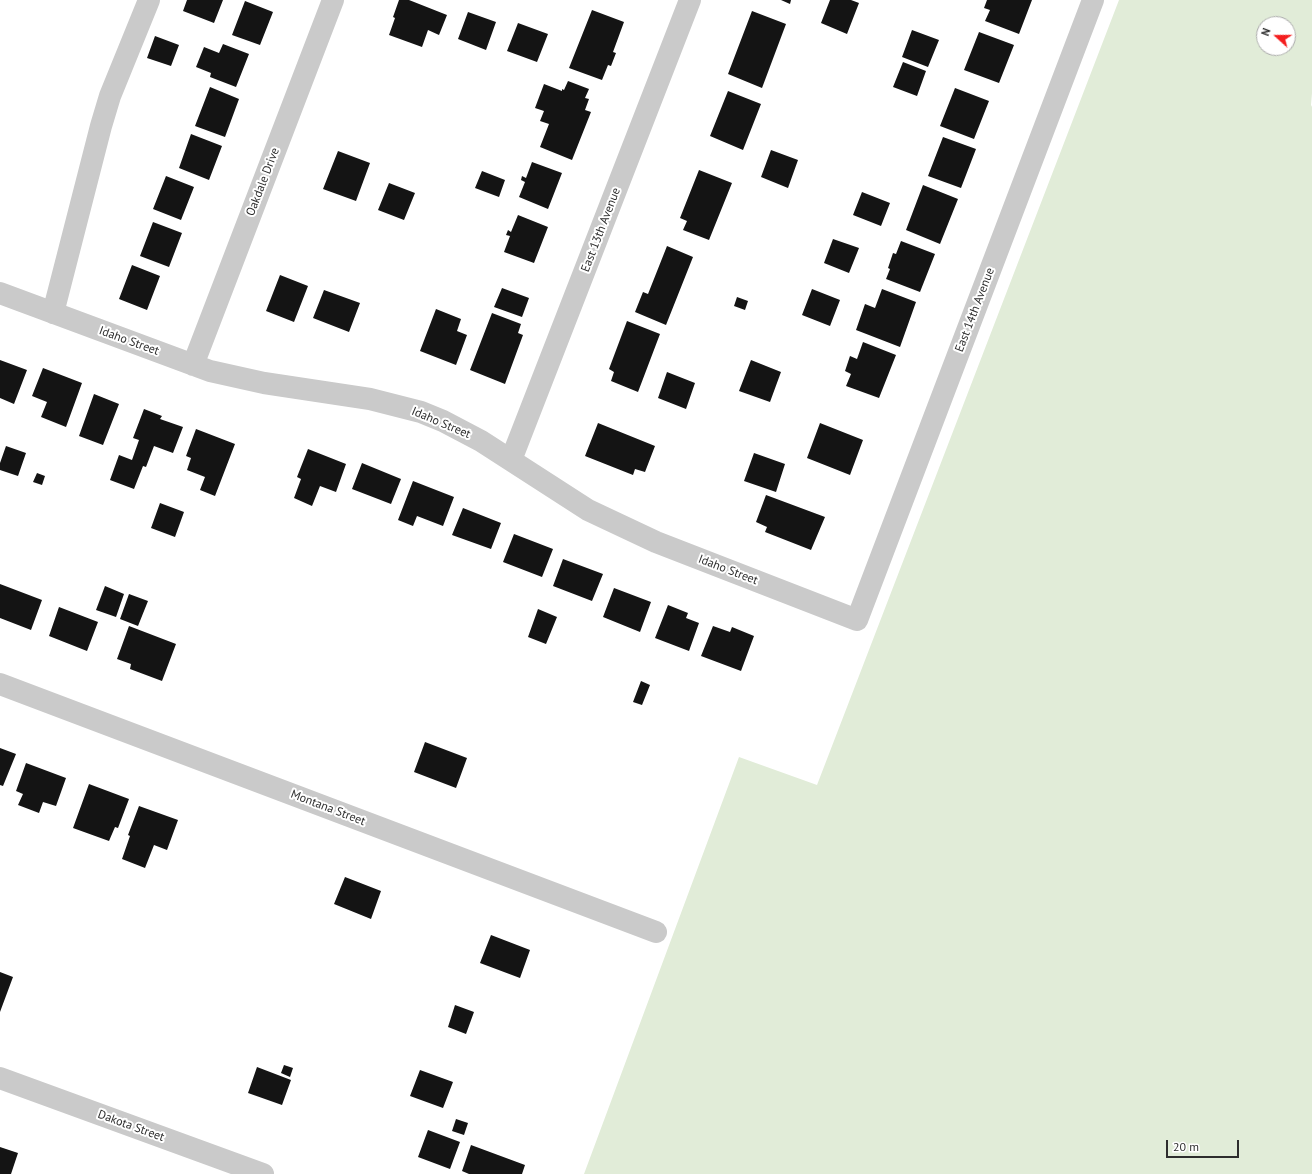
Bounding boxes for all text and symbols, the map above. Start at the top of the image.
north arrow [1256,16,1296,56]
text: N [1258,26,1274,38]
street label: Oakdale Drive [243,146,283,218]
street label: East 13th Avenue [578,186,624,274]
street label: East 14th Avenue [952,266,998,354]
street label: Idaho Street [97,324,161,358]
street label: Idaho Street [409,404,473,442]
street label: Idaho Street [696,552,760,588]
street label: Montana Street [289,787,367,829]
street label: Dakota Street [96,1107,166,1145]
scale bar [1168,1132,1241,1158]
text: 20 m [1173,1139,1199,1154]

